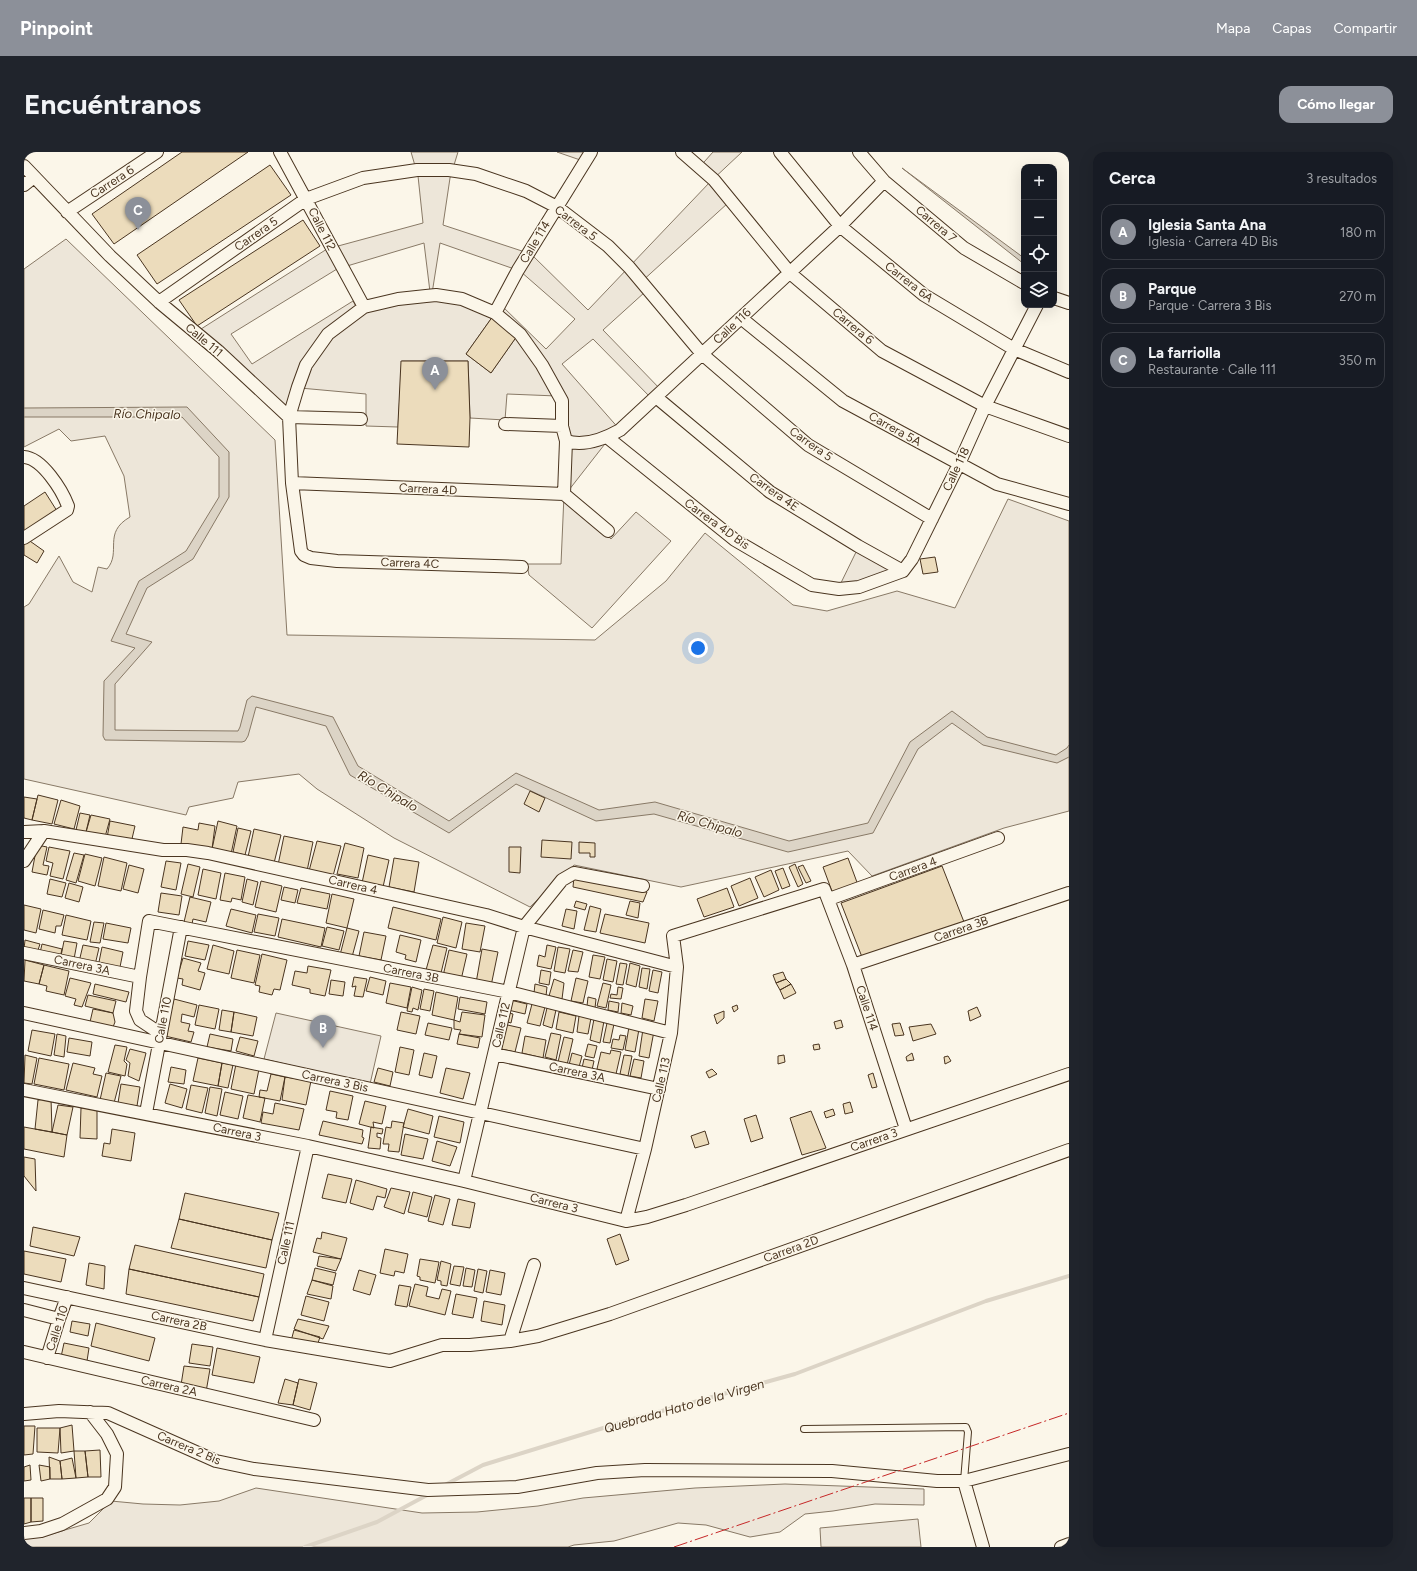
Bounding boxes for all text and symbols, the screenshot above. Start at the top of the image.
text: Pinpoint [20,17,93,40]
text: Mapa [1216,20,1250,37]
text: Capas [1272,20,1311,37]
text: Compartir [1333,20,1397,37]
button: Cómo llegar [1279,86,1393,123]
text: Encuéntranos [24,87,201,121]
street label: Carrera 6 [87,163,137,201]
map controls [1021,164,1057,308]
button: + [1021,164,1057,200]
text: Cerca [1109,168,1156,188]
text: 3 resultados [1306,171,1377,186]
pin: C [125,197,151,230]
button: − [1021,200,1057,236]
street label: Carrera 5 [552,203,600,244]
street label: Carrera 7 [913,203,960,245]
street label: Calle 112 [305,205,339,253]
street label: Carrera 5 [232,214,280,254]
text: Iglesia Santa Ana [1148,216,1266,234]
street label: Calle 114 [517,218,553,266]
text: A [1118,225,1128,240]
text: 180 m [1340,225,1376,240]
text: Iglesia · Carrera 4D Bis [1148,234,1278,249]
button: locate [1021,236,1057,272]
street label: Carrera 6A [882,259,936,305]
button: layers [1021,272,1057,308]
text: Parque [1148,280,1196,298]
text: B [1119,289,1127,304]
text: 270 m [1339,289,1376,304]
text: Parque · Carrera 3 Bis [1148,298,1271,313]
street label: Calle 116 [710,305,754,347]
street label: Carrera 6 [830,305,877,347]
street label: Calle 111 [182,320,226,360]
text: La farriolla [1148,344,1221,362]
text: C [1118,353,1128,368]
text: 350 m [1339,353,1376,368]
pin: A [422,357,448,390]
text: Restaurante · Calle 111 [1148,362,1276,377]
water label: Río Chipalo [113,406,181,422]
street label: Carrera 5A [866,409,924,449]
street label: Carrera 5 [787,424,835,464]
street label: Calle 118 [940,445,972,493]
street label: Carrera 4E [747,470,801,514]
street label: Carrera 4D [399,480,457,498]
street label: Carrera 4D Bis [682,496,753,553]
street label: Carrera 4C [380,555,440,571]
your location [688,638,708,658]
water label: Río Chipalo [355,767,421,815]
water label: Río Chipalo [676,808,745,841]
street label: Carrera 4 [887,854,939,884]
street label: Carrera 4 [327,873,379,898]
street label: Carrera 3B [932,913,990,945]
street label: Carrera 3A [53,952,111,978]
street label: Carrera 3B [382,961,440,985]
street label: Calle 114 [853,984,881,1033]
street label: Calle 110 [152,995,174,1044]
street label: Calle 112 [489,1001,513,1049]
pin: B [310,1015,336,1048]
street label: Calle 113 [649,1056,673,1104]
street label: Carrera 3A [548,1059,606,1085]
street label: Carrera 3 Bis [300,1067,370,1095]
street label: Carrera 3 [212,1120,262,1144]
street label: Carrera 3 [849,1125,899,1155]
street label: Carrera 3 [528,1190,580,1216]
street label: Calle 111 [275,1220,297,1266]
street label: Carrera 2D [762,1233,820,1265]
street label: Calle 110 [43,1303,71,1353]
street label: Carrera 2B [150,1308,208,1334]
street label: Carrera 2A [139,1373,199,1399]
water label: Quebrada Hato de la Virgen [602,1376,766,1436]
street label: Carrera 2 Bis [155,1428,223,1468]

